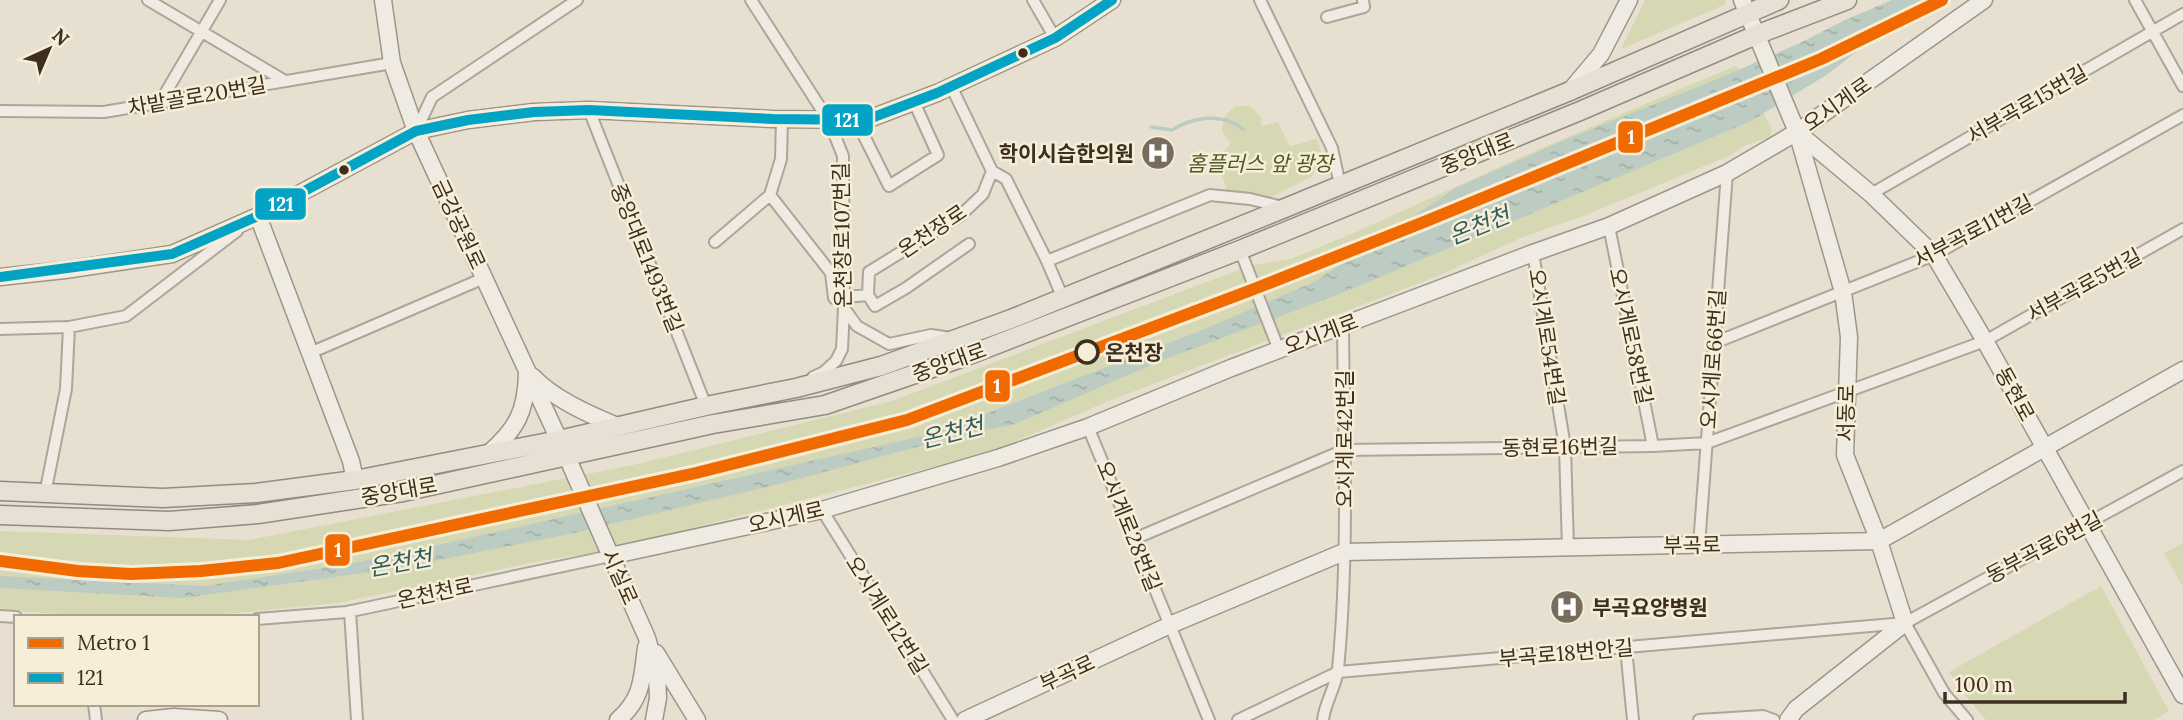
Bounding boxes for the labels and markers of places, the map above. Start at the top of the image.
unlabelled marker [1016,46,1030,60]
hospital icon: 학이시습한의원 [1139,134,1177,172]
place label: 학이시습한의원 [999,140,1134,167]
unlabelled marker [337,163,351,177]
place label: 온천장 [1105,339,1163,366]
marker: 온천장 [1075,340,1099,364]
hospital icon: 부곡요양병원 [1548,588,1586,626]
place label: 부곡요양병원 [1592,594,1708,621]

